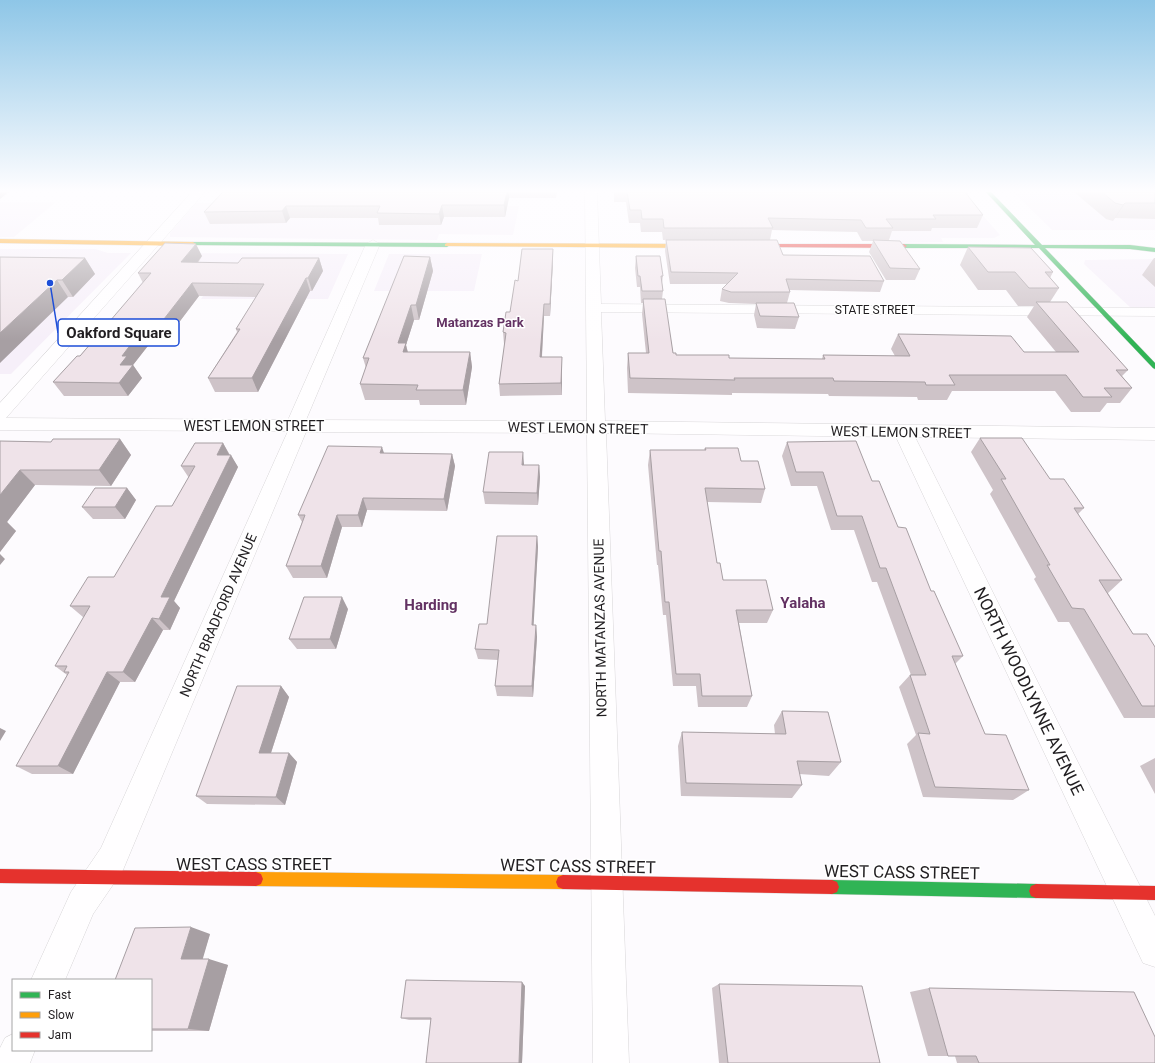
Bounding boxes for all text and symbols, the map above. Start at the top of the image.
street label: STATE STREET [835,303,915,317]
district label: Matanzas Park [436,315,525,330]
callout: Oakford Square [58,319,179,346]
text: Oakford Square [66,324,172,342]
street label: WEST LEMON STREET [184,418,325,434]
street label: WEST LEMON STREET [507,419,649,437]
street label: WEST LEMON STREET [830,423,972,441]
street label: NORTH BRADFORD AVENUE [176,531,260,699]
street label: NORTH MATANZAS AVENUE [590,538,610,718]
street label: NORTH WOODLYNNE AVENUE [970,584,1088,799]
district label: Yalaha [780,594,826,612]
district label: Harding [404,596,458,614]
street label: WEST CASS STREET [176,854,332,874]
street label: WEST CASS STREET [500,855,656,877]
street label: WEST CASS STREET [824,861,980,883]
legend [12,979,152,1051]
text: Fast [48,988,71,1002]
text: Slow [48,1008,74,1022]
text: Jam [48,1028,72,1042]

